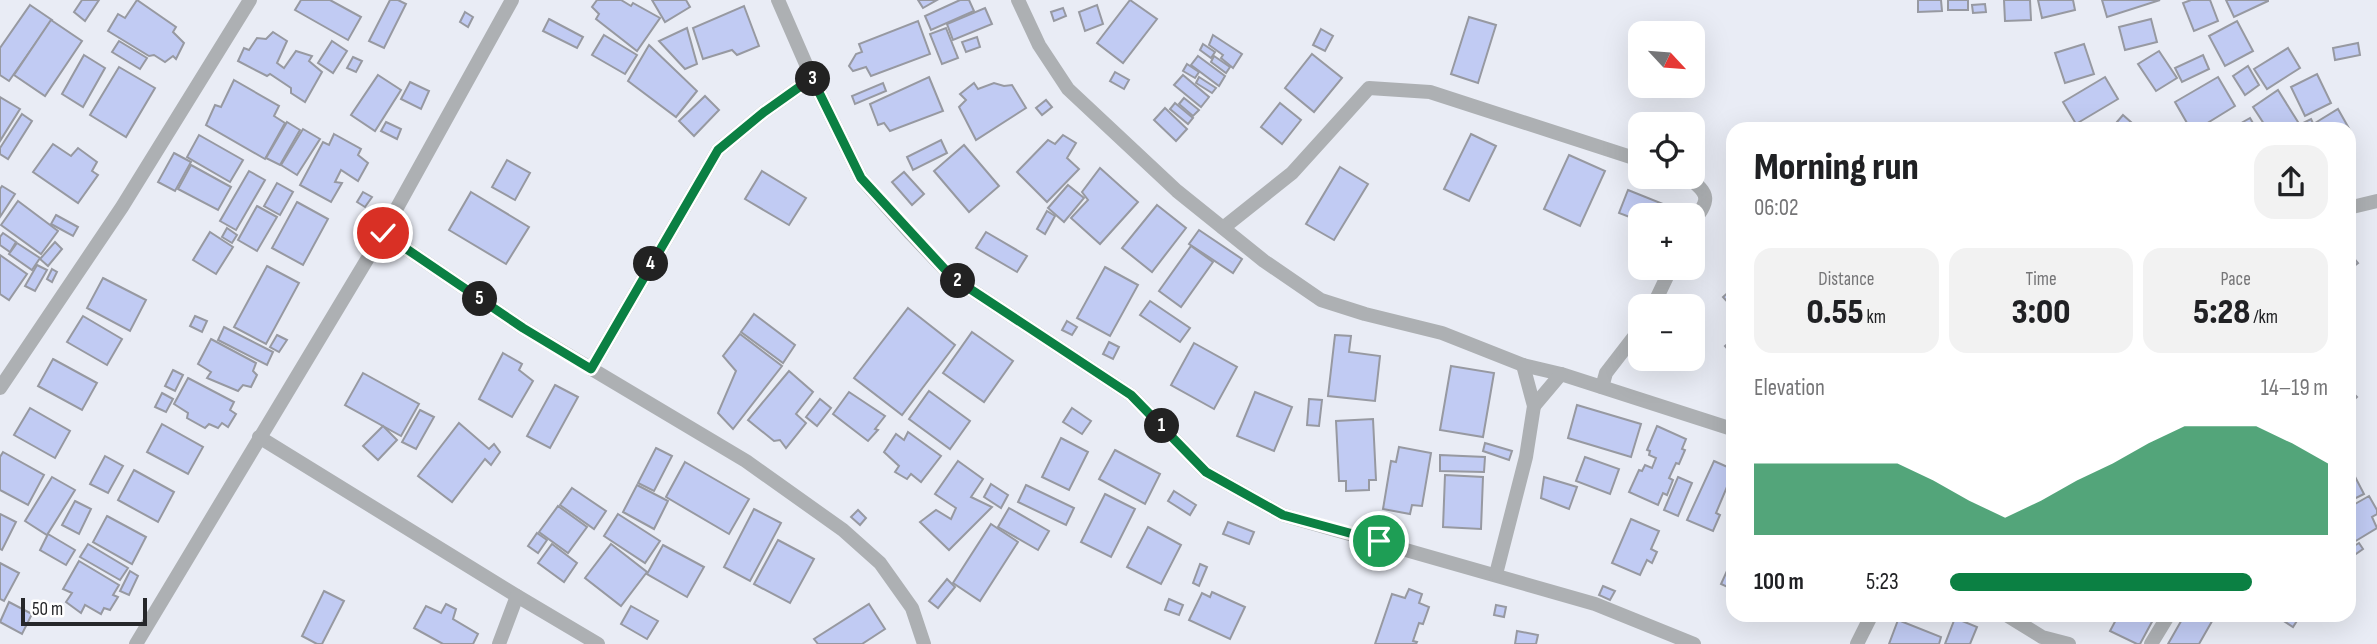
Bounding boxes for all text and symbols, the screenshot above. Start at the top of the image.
north arrow [1628,21,1704,98]
map controls [1628,21,1705,371]
pin: 3 [796,62,830,96]
text: 3 [808,67,817,90]
button: locate [1628,112,1705,189]
text: Morning run [1754,145,1919,190]
button: share [2254,145,2328,219]
text: 06:02 [1754,194,1798,222]
pin [353,203,413,263]
button: + [1628,203,1705,280]
icon: check [364,214,402,252]
pin: 4 [634,246,668,282]
text: 4 [646,252,655,275]
pin: 2 [940,264,976,298]
text: Distance [1818,268,1874,291]
text: Time [2025,268,2057,291]
text: Pace [2221,268,2251,291]
text: 2 [953,269,962,292]
pin: 5 [462,282,498,316]
text: 5 [475,287,484,310]
text: 0.55 [1807,291,1864,334]
text: 3:00 [2012,291,2070,334]
text: 5:28 [2193,291,2250,334]
button: − [1628,294,1705,371]
text: km [1864,306,1886,329]
text: /km [2250,306,2278,329]
text: Elevation [1754,374,1825,402]
text: 14–19 m [2261,374,2328,402]
pin: 1 [1144,408,1180,444]
text: 1 [1158,414,1165,437]
pin [1349,511,1409,571]
icon: arrive [1360,522,1398,560]
text: 100 m [1754,568,1804,596]
text: 5:23 [1866,568,1899,596]
scale bar [21,595,147,627]
text: 50 m [32,598,63,621]

